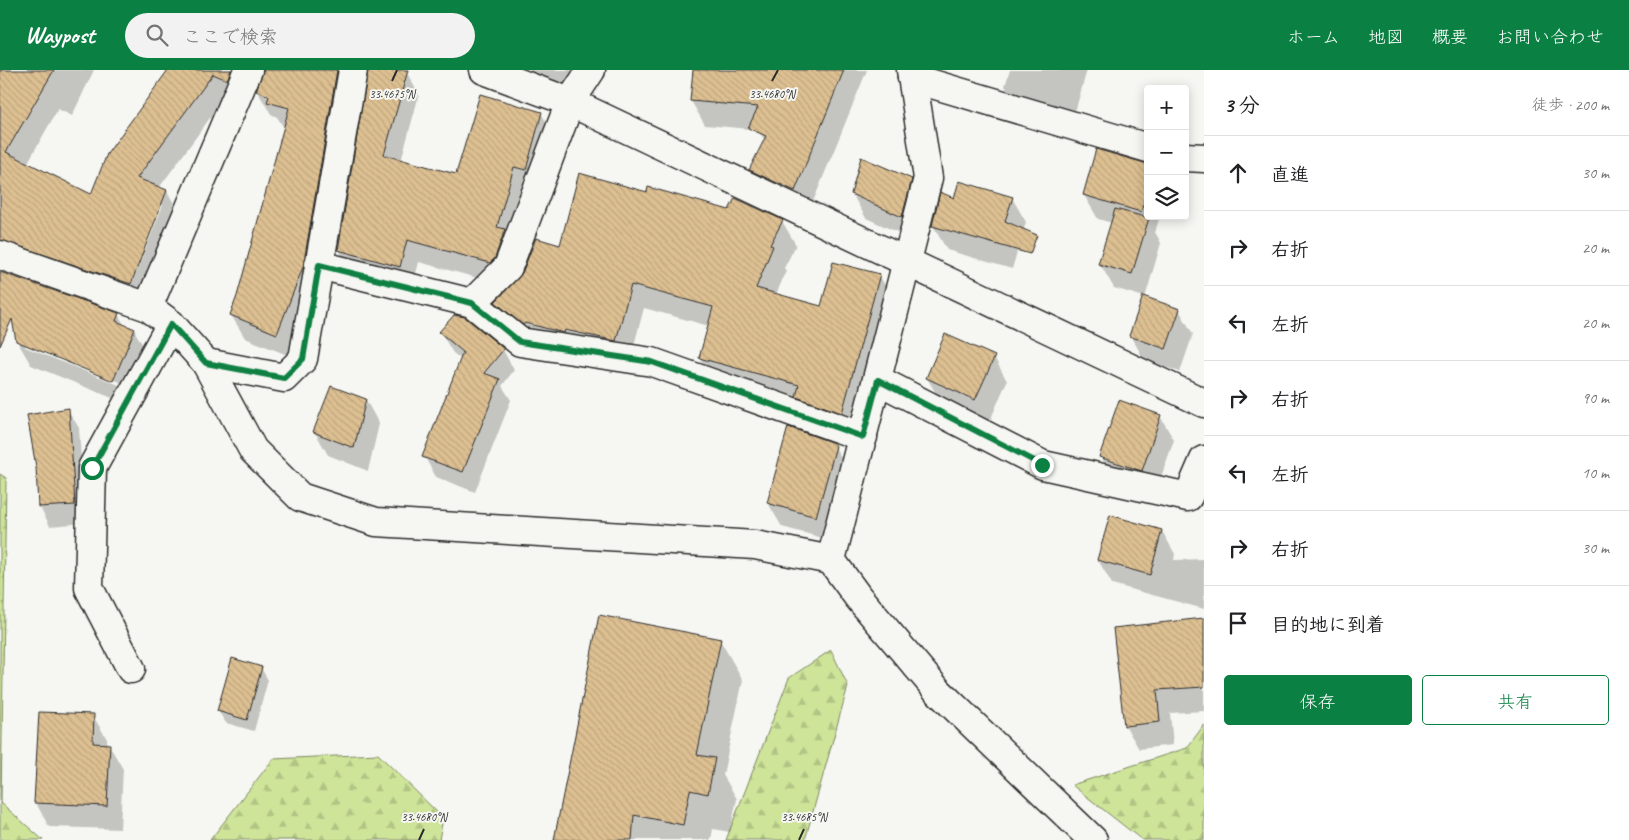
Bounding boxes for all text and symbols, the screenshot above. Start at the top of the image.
search box [125,13,475,58]
text: Waypost [25,20,95,50]
icon: search [143,21,171,49]
text: ここで検索 [183,25,278,49]
text: ホーム [1287,26,1340,48]
text: 地図 [1368,26,1404,48]
text: 概要 [1432,26,1468,48]
text: お問い合わせ [1496,26,1604,48]
map controls [1144,85,1189,220]
button: + [1144,85,1189,130]
text: 33.4675°N [369,86,416,102]
text: 33.4680°N [749,86,796,102]
text: 3 分 [1224,92,1260,118]
text: 徒歩 · 200 m [1532,95,1609,115]
button: − [1144,130,1189,175]
icon: ahead [1224,159,1252,187]
text: 直進 [1271,163,1309,187]
text: 30 m [1582,163,1609,183]
button: layers [1144,175,1189,220]
icon: right [1224,234,1252,262]
text: 右折 [1271,238,1309,262]
text: 20 m [1582,238,1609,258]
icon: left [1224,309,1252,337]
text: 左折 [1271,313,1309,337]
text: 20 m [1582,313,1609,333]
icon: right [1224,384,1252,412]
text: 右折 [1271,388,1309,412]
text: 90 m [1582,388,1609,408]
route end [1031,454,1054,477]
route start [81,457,104,480]
icon: left [1224,459,1252,487]
text: 左折 [1271,463,1309,487]
text: 10 m [1582,463,1609,483]
icon: right [1224,534,1252,562]
text: 右折 [1271,538,1309,562]
text: 30 m [1582,538,1609,558]
icon: arrive [1224,609,1252,637]
text: 目的地に到着 [1271,613,1385,637]
button: 保存 [1224,675,1412,725]
button: 共有 [1422,675,1609,725]
text: 33.4680°N [401,809,448,825]
text: 33.4685°N [781,809,828,825]

